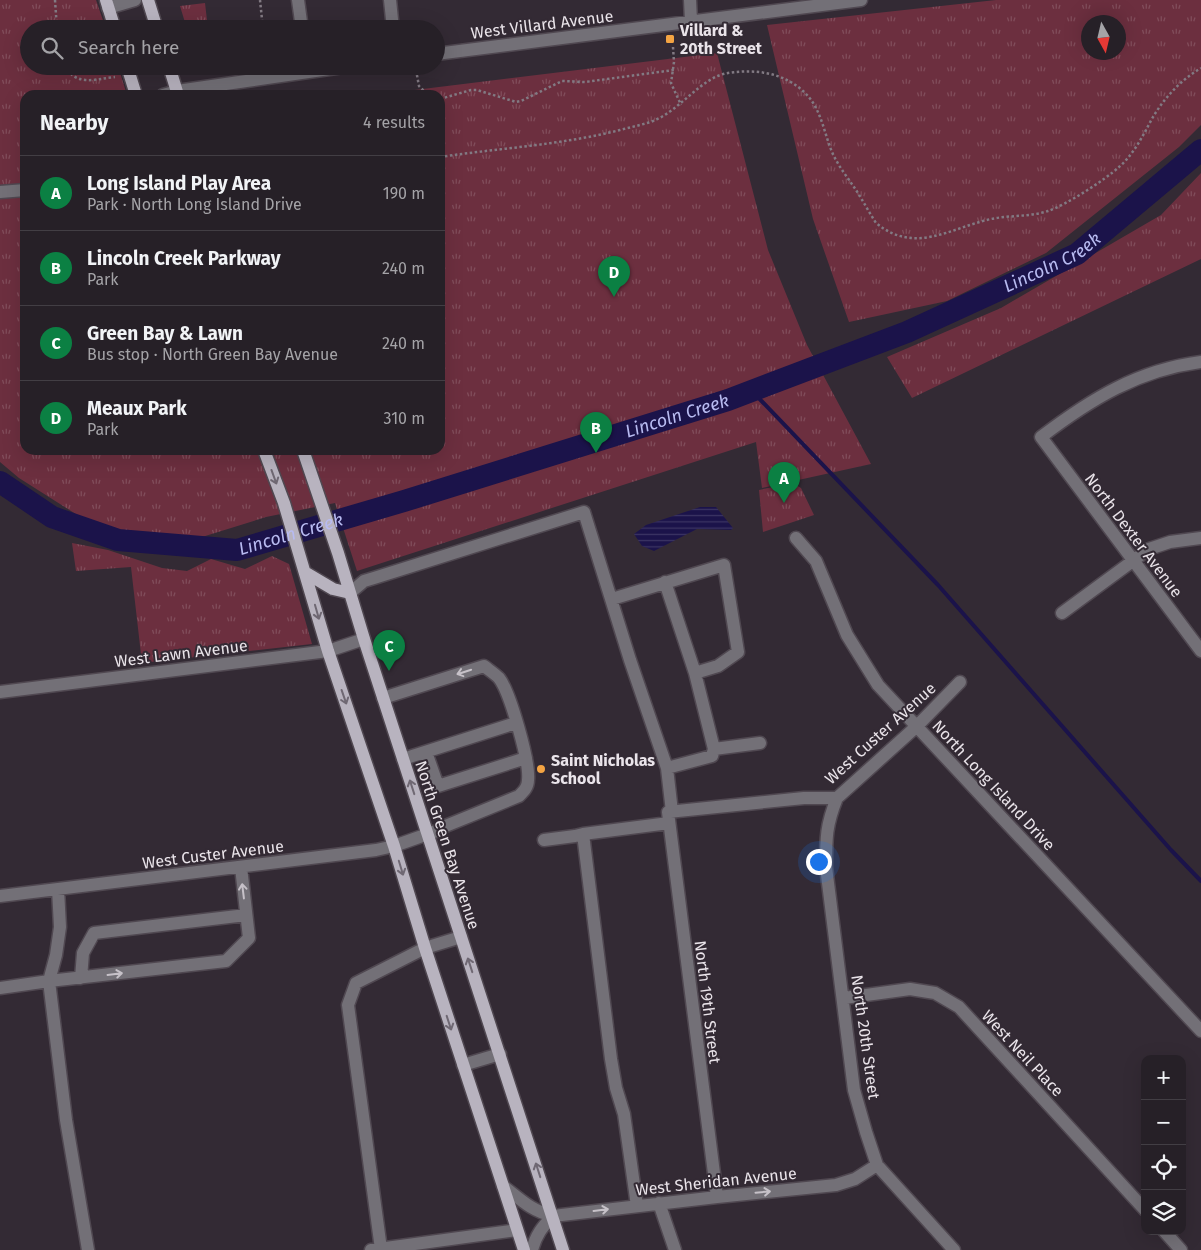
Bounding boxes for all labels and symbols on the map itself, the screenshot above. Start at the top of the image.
street label: West Villard Avenue [470,6,614,43]
north arrow [1081,15,1126,60]
place label: Villard & 20th Street [679,21,763,58]
marker: Villard & 20th Street [664,33,676,45]
water label: Lincoln Creek [1000,228,1106,297]
pin: D [598,256,630,297]
water label: Lincoln Creek [622,389,732,442]
pin: B [580,412,612,453]
pin: A [768,462,800,503]
one-way arrow [270,468,279,484]
street label: North Dexter Avenue [1081,470,1186,601]
water label: Lincoln Creek [236,508,346,560]
one-way arrow [312,604,322,620]
pin: C [373,630,405,671]
street label: West Lawn Avenue [113,636,249,671]
one-way arrow [456,668,472,678]
street label: West Custer Avenue [821,679,940,788]
one-way arrow [339,689,349,705]
street label: North Long Island Drive [928,716,1059,854]
place label: Saint Nicholas School [551,751,655,788]
street label: North Green Bay Avenue [411,758,484,932]
marker: Saint Nicholas School [535,763,547,775]
one-way arrow [407,780,416,796]
street label: West Custer Avenue [141,836,285,873]
your location [806,849,832,875]
one-way arrow [396,860,406,876]
one-way arrow [238,883,248,899]
street label: North 19th Street [691,939,725,1065]
one-way arrow [465,958,475,974]
one-way arrow [106,969,122,979]
street label: North 20th Street [847,974,884,1101]
street label: West Neil Place [978,1006,1067,1100]
one-way arrow [445,1015,455,1031]
one-way arrow [532,1162,542,1178]
street label: West Sheridan Avenue [635,1164,797,1199]
one-way arrow [754,1188,770,1197]
one-way arrow [593,1205,609,1215]

